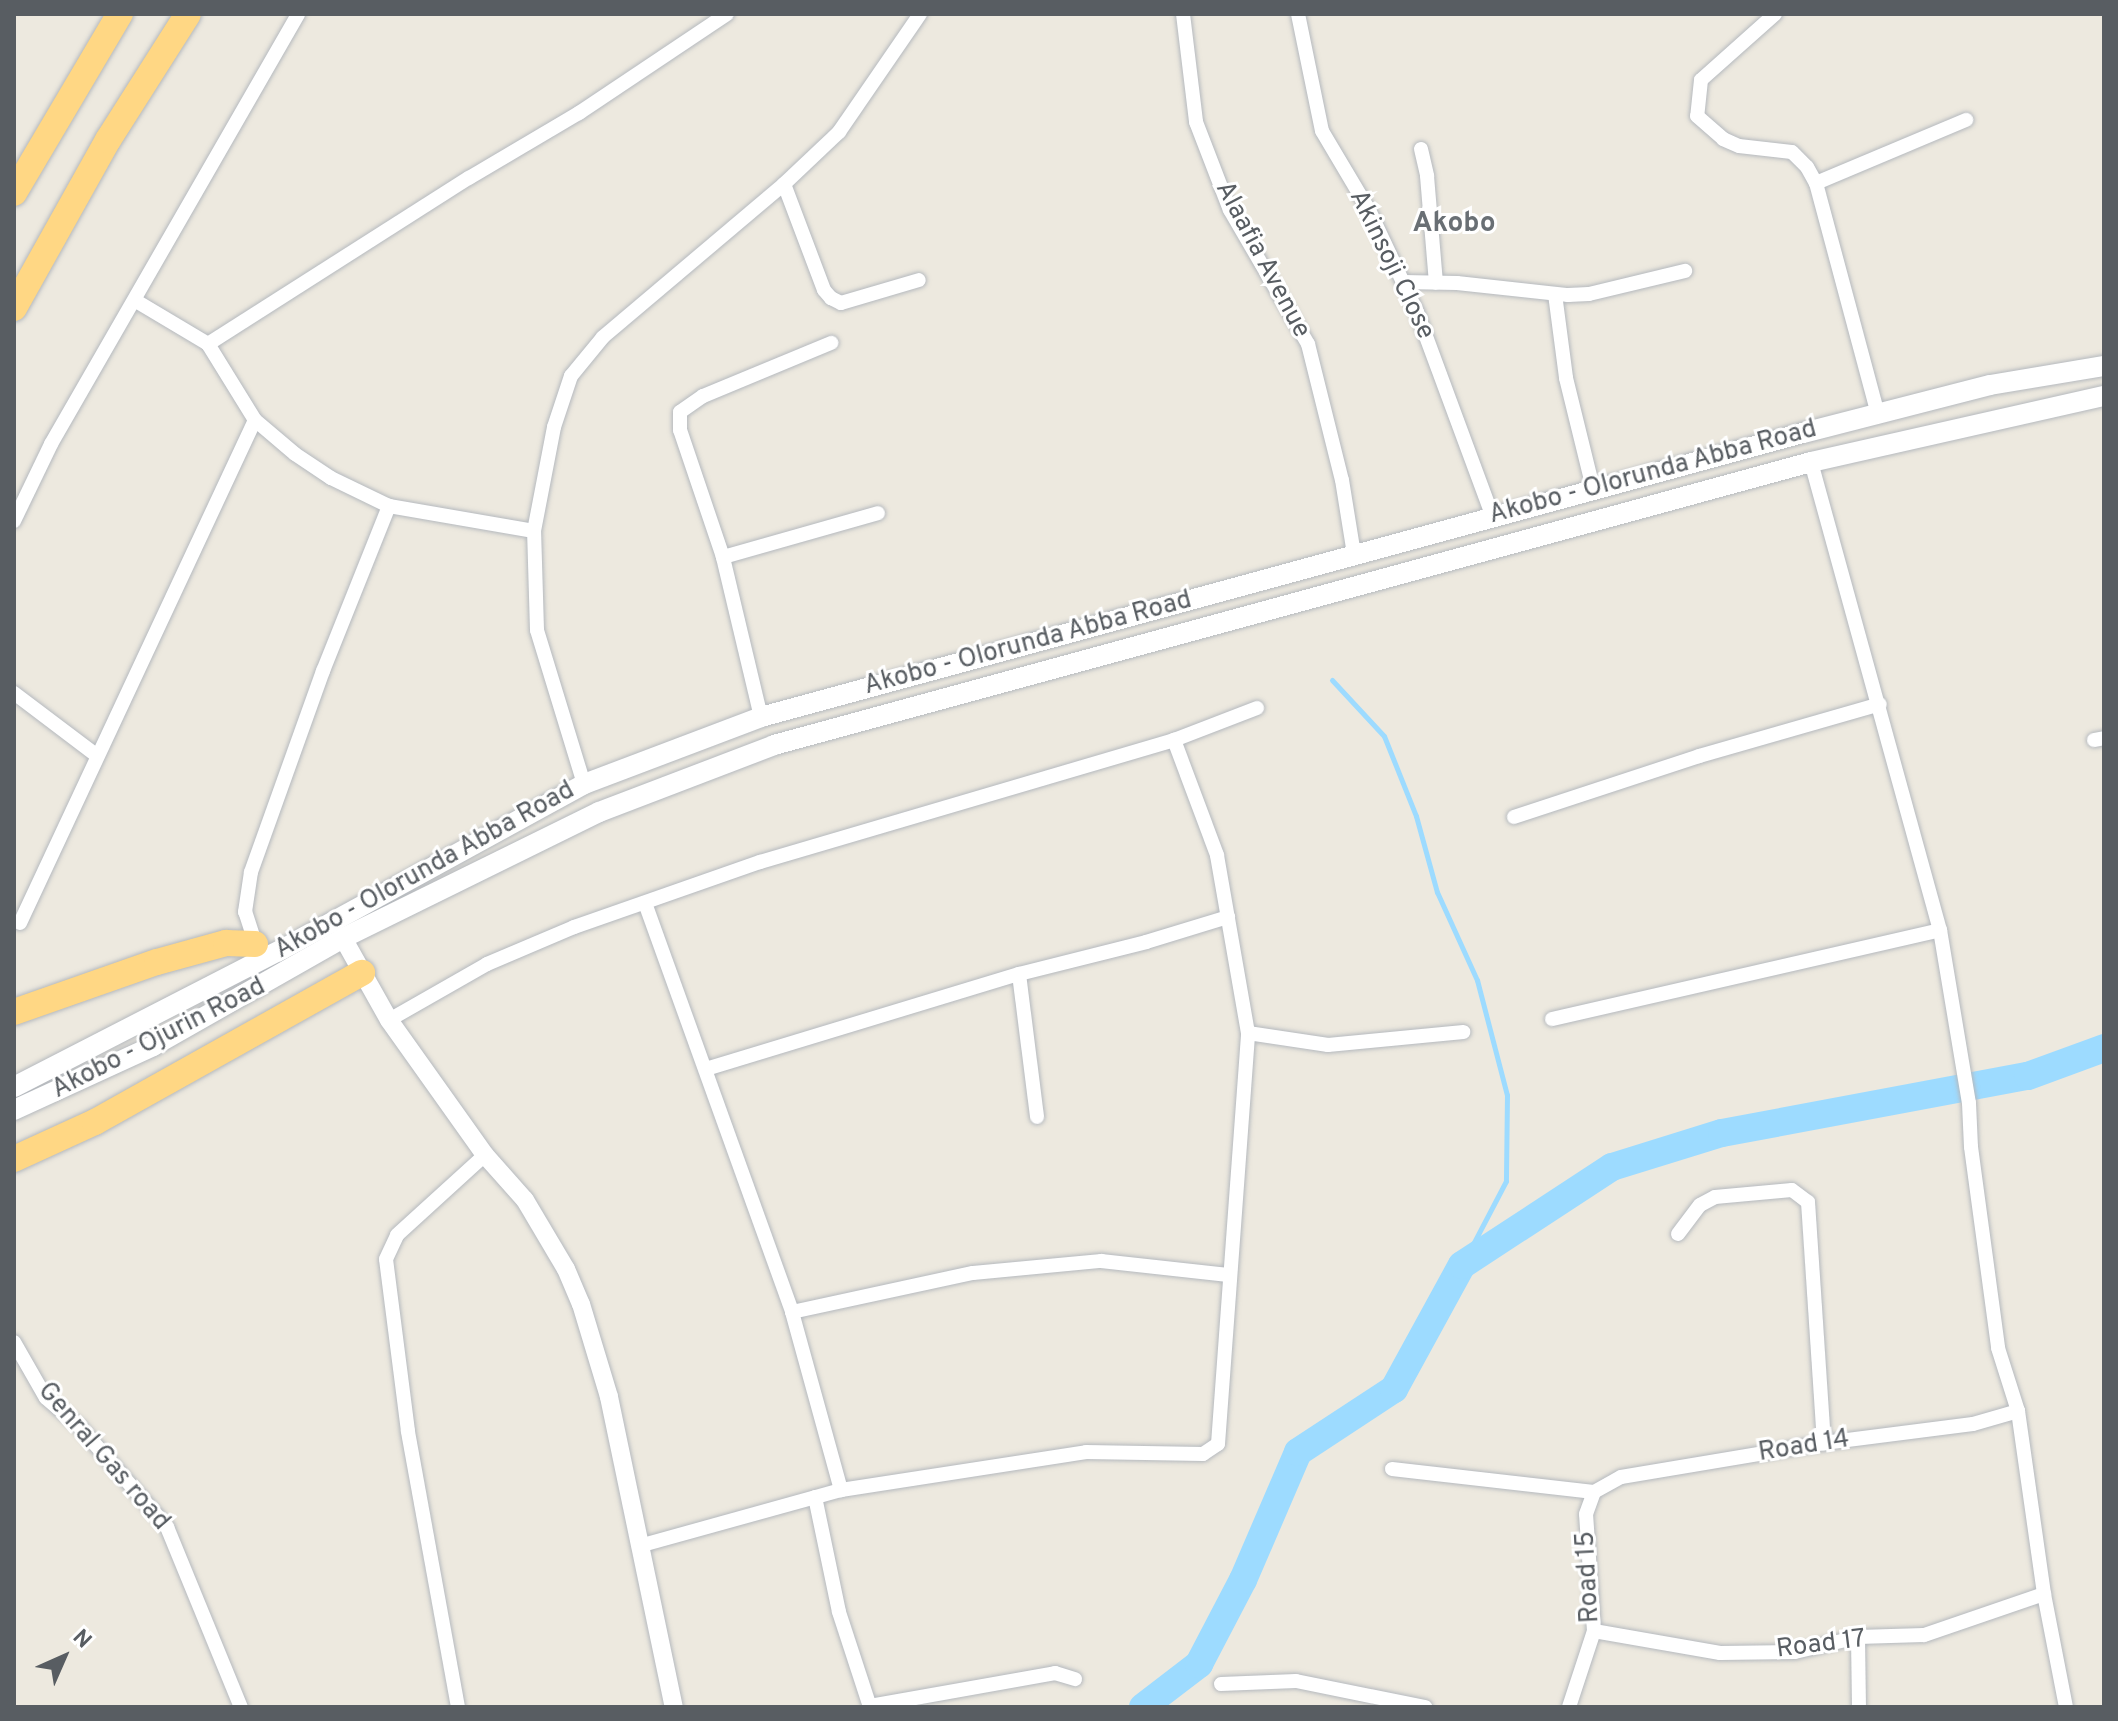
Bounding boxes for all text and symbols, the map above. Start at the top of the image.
street label: Alaafia Avenue [1207,176,1317,344]
street label: Akinsoji Close [1341,185,1441,345]
district label: Akobo [1412,207,1496,241]
street label: Akobo - Olorunda Abba Road [1485,414,1821,532]
street label: Akobo - Olorunda Abba Road [860,585,1196,703]
street label: Akobo - Olorunda Abba Road [269,775,581,967]
street label: Akobo - Ojurin Road [47,972,271,1106]
street label: Genral Gas road [30,1377,176,1537]
street label: Road 14 [1756,1424,1852,1470]
street label: Road 15 [1571,1530,1607,1624]
north arrow [24,1617,104,1697]
street label: Road 17 [1775,1624,1867,1666]
text: N [66,1625,96,1655]

